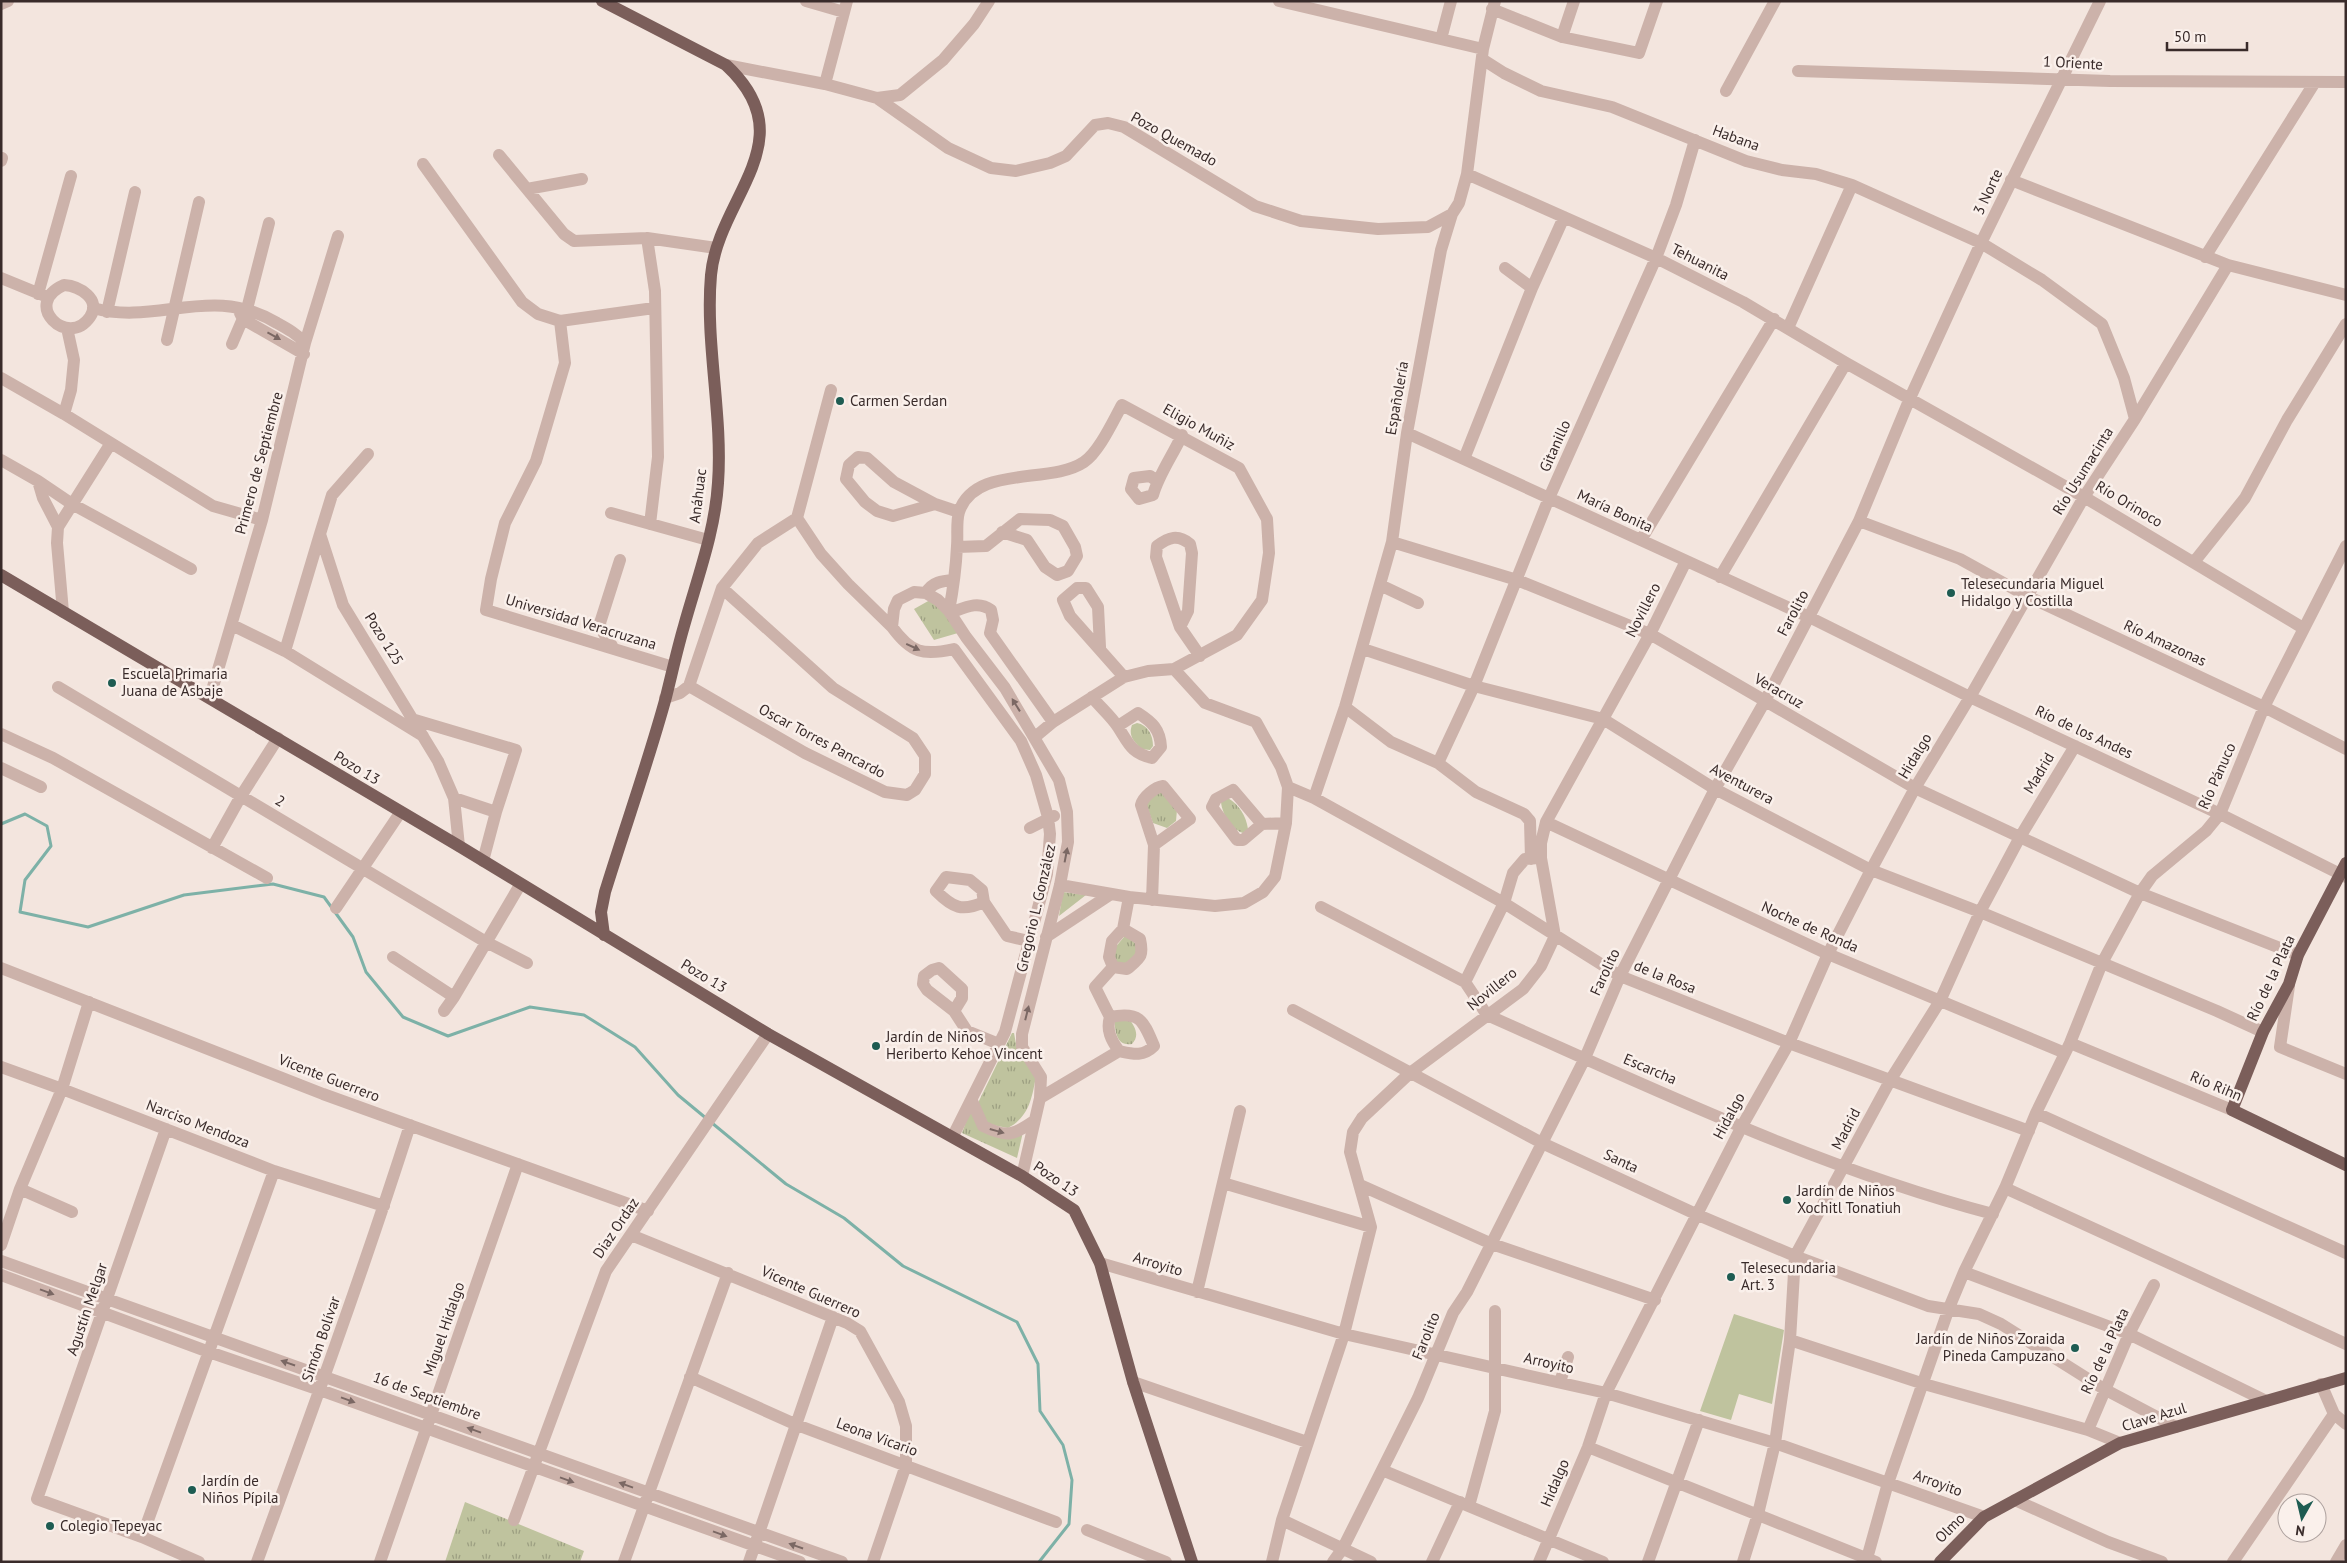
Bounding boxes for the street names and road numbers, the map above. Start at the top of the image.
street label: 1 Oriente [2043,51,2103,74]
street label: Pozo Quemado [1128,107,1221,170]
street label: Habana [1710,120,1762,155]
street label: 3 Norte [1969,166,2006,218]
street label: Tehuanita [1668,239,1732,284]
street label: Españolería [1381,359,1412,436]
street label: Primero de Septiembre [230,389,287,536]
street label: Eligio Muñiz [1160,399,1239,454]
street label: Gitanillo [1535,417,1574,475]
street label: Río Usumacinta [2048,423,2117,518]
street label: Anáhuac [685,467,710,524]
street label: Río Orinoco [2092,476,2166,531]
street label: María Bonita [1574,485,1656,536]
street label: Novillero [1621,579,1664,640]
street label: Farolito [1773,586,1813,639]
street label: Universidad Veracruzana [503,590,659,654]
street label: Pozo 125 [361,609,408,669]
street label: Río Amazonas [2121,615,2210,670]
street label: Veracruz [1750,668,1808,712]
street label: Oscar Torres Pancardo [756,699,889,782]
street label: Río de los Andes [2032,701,2136,763]
street label: Hidalgo [1894,729,1936,782]
street label: Río Pánuco [2193,740,2240,812]
street label: Pozo 13 [331,746,384,789]
street label: Madrid [2019,749,2058,797]
street label: Aventurera [1707,759,1777,808]
street label: 2 [272,790,289,811]
street label: Gregorio L. González [1012,842,1059,974]
street label: Noche de Ronda [1759,897,1862,956]
street label: Río de la Plata [2242,932,2299,1024]
street label: Farolito [1585,945,1624,998]
street label: Pozo 13 [678,954,731,997]
street label: de la Rosa [1631,955,1699,998]
street label: Novillero [1463,963,1520,1014]
street label: Vicente Guerrero [275,1049,383,1106]
street label: Escarcha [1621,1049,1680,1088]
street label: Río Rihn [2188,1066,2245,1105]
street label: Hidalgo [1708,1089,1749,1142]
street label: Narciso Mendoza [144,1095,253,1152]
street label: Madrid [1827,1105,1864,1153]
street label: Santa [1601,1144,1642,1177]
street label: Pozo 13 [1030,1157,1083,1201]
street label: Diaz Ordaz [588,1194,643,1262]
street label: Arroyito [1131,1247,1185,1280]
street label: Agustín Melgar [62,1260,111,1358]
street label: Vicente Guerrero [757,1261,864,1322]
street label: Miguel Hidalgo [419,1279,468,1378]
street label: Simón Bolívar [297,1293,344,1384]
street label: Río de la Plata [2076,1305,2133,1397]
street label: Farolito [1407,1309,1444,1362]
street label: Arroyito [1522,1348,1576,1377]
street label: 16 de Septiembre [371,1367,484,1424]
street label: Clave Azul [2119,1398,2189,1435]
street label: Leona Vicario [834,1413,921,1460]
street label: Hidalgo [1536,1456,1573,1510]
street label: Arroyito [1911,1465,1965,1500]
street label: Olmo [1931,1509,1969,1547]

